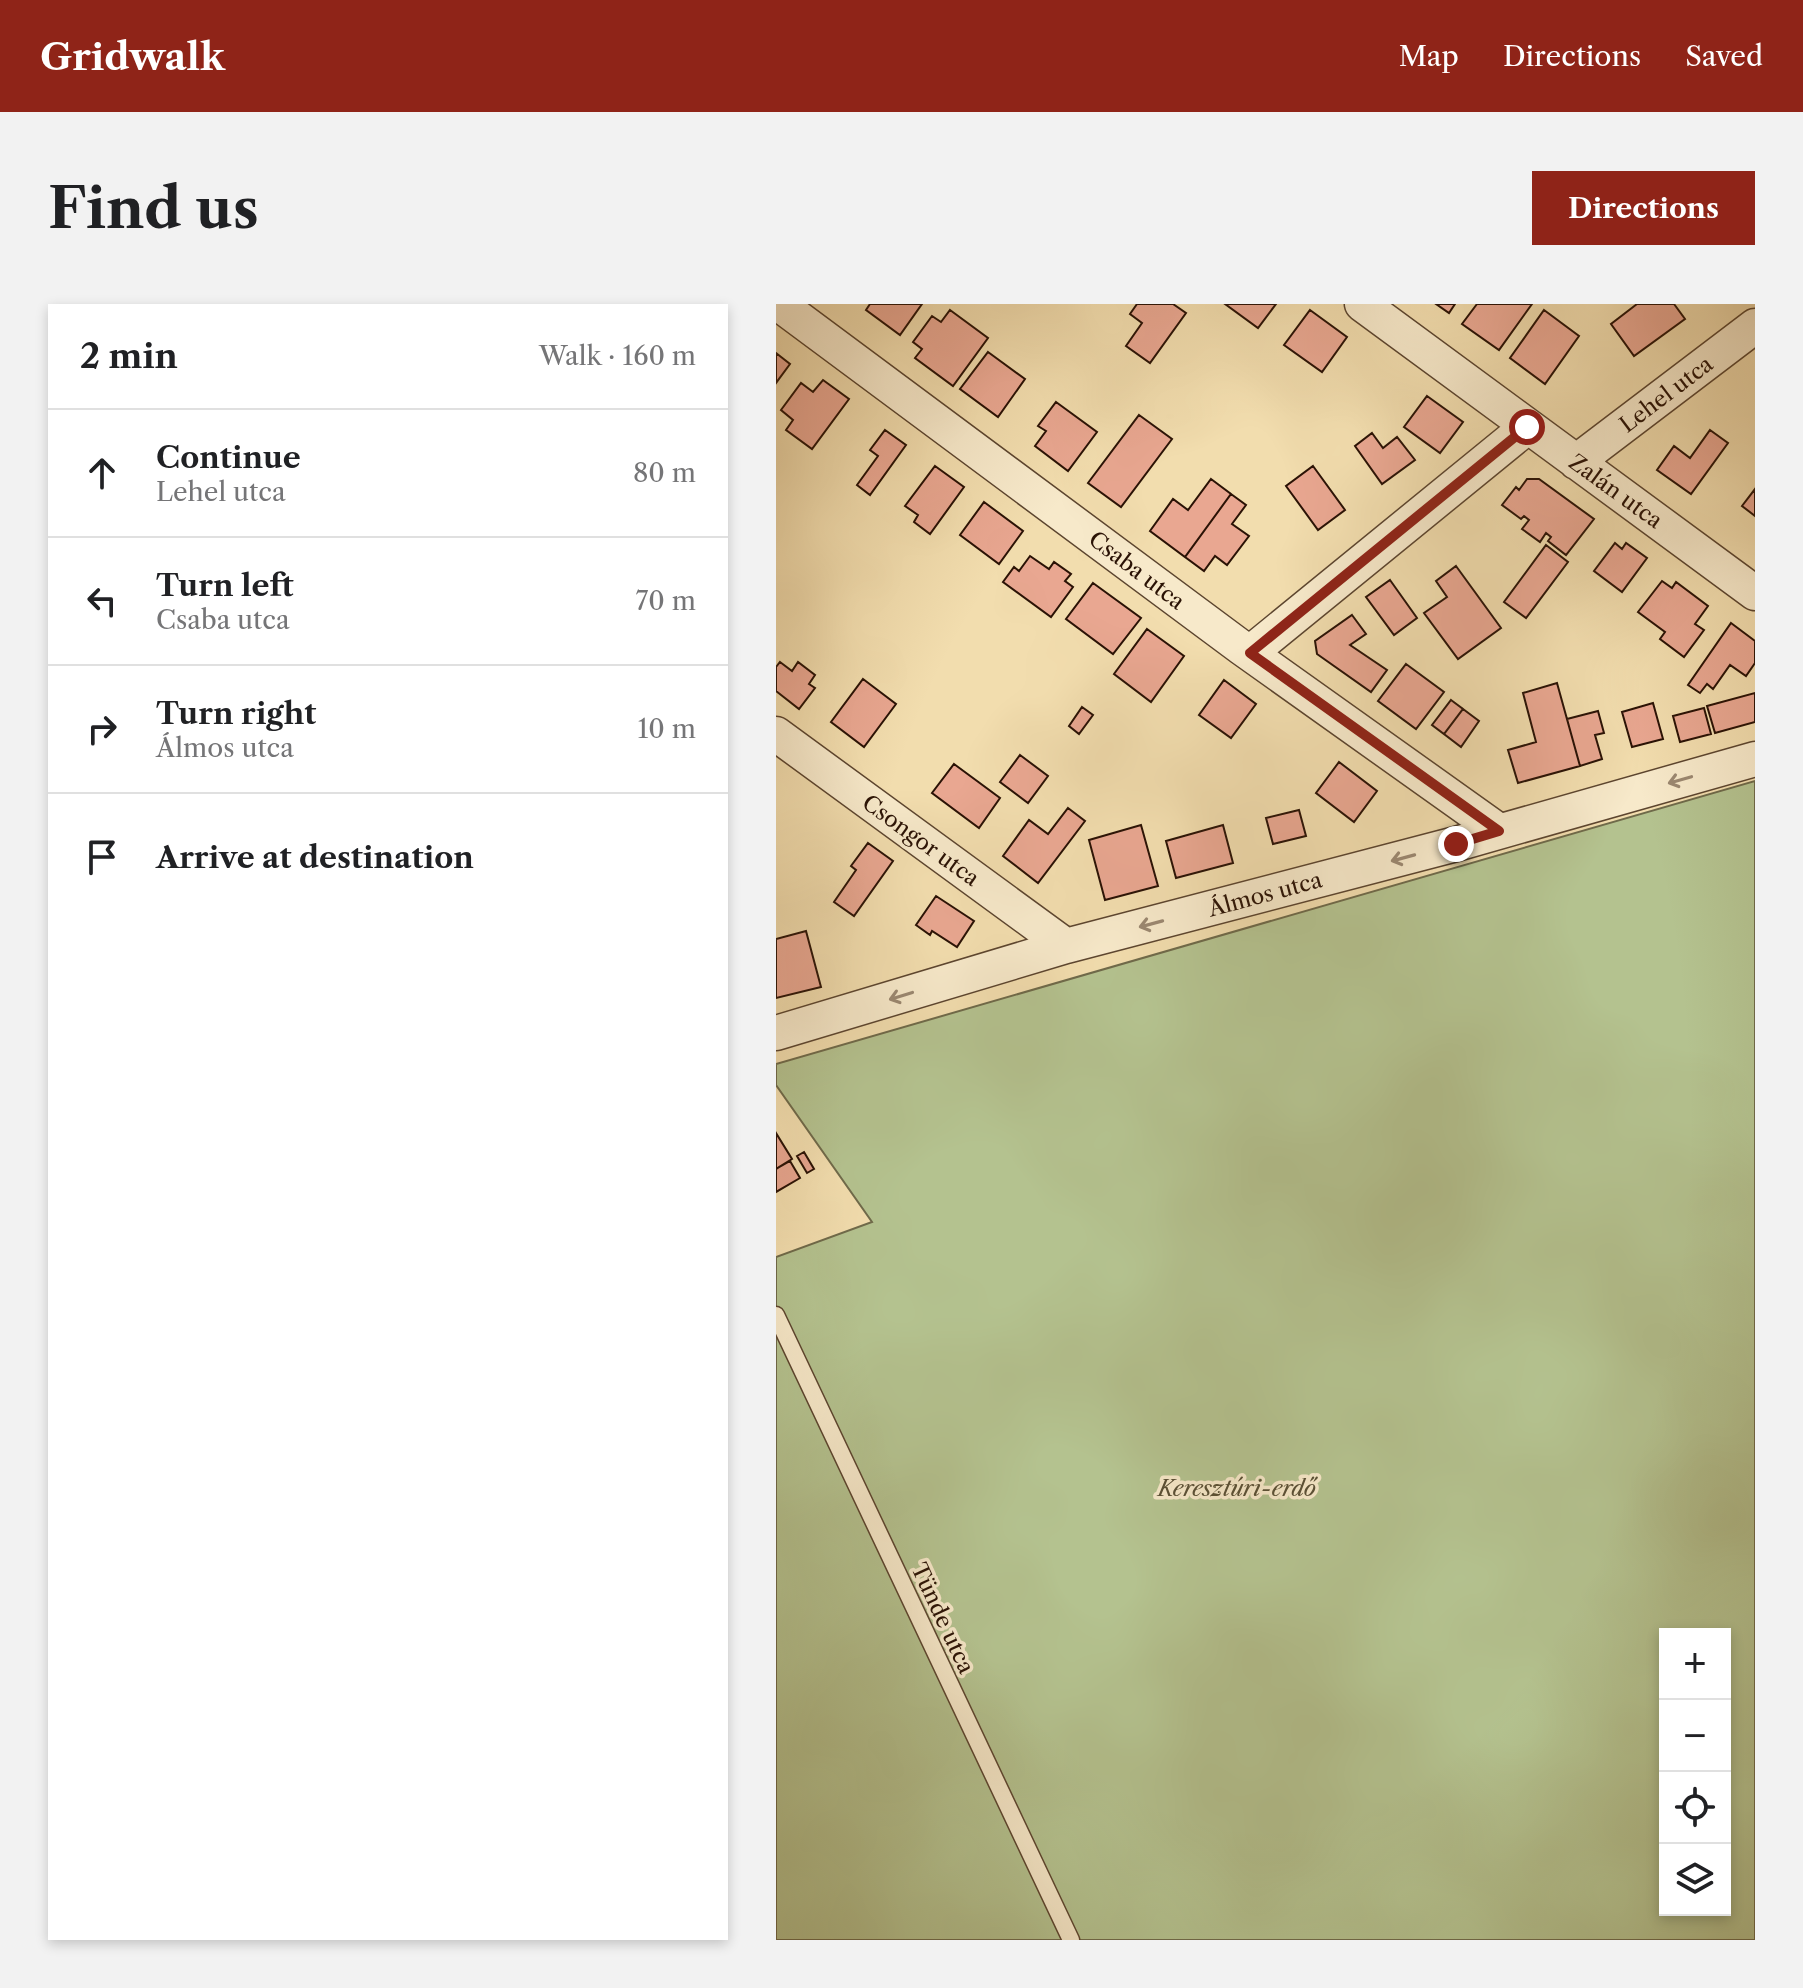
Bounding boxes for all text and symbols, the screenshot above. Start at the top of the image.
text: Gridwalk [40,33,225,80]
text: Map [1399,39,1459,73]
text: Directions [1503,39,1641,73]
text: Saved [1685,39,1763,73]
button: Directions [1532,171,1755,245]
text: Find us [48,174,259,243]
text: 2 min [80,335,178,377]
text: Walk · 160 m [539,340,696,372]
street label: Lehel utca [1614,350,1719,438]
route start [1509,409,1545,445]
text: Continue [156,439,301,476]
street label: Zalán utca [1564,449,1668,535]
icon: ahead [80,451,124,495]
text: 80 m [633,457,696,489]
text: Lehel utca [156,476,286,508]
street label: Csaba utca [1083,526,1190,615]
text: Turn left [156,567,293,604]
icon: left [80,579,124,623]
text: 70 m [636,585,696,617]
text: Csaba utca [156,604,290,636]
text: Turn right [156,695,316,732]
icon: right [80,707,124,751]
text: 10 m [637,713,696,745]
text: Álmos utca [156,732,294,764]
one-way arrow [1668,774,1693,788]
street label: Csongor utca [857,789,985,892]
route end [1438,826,1474,862]
icon: arrive [80,835,124,879]
text: Arrive at destination [156,839,474,876]
one-way arrow [1390,851,1416,866]
street label: Álmos utca [1204,865,1325,923]
one-way arrow [1139,917,1165,932]
one-way arrow [889,989,915,1004]
park label: Keresztúri-erdő [1156,1475,1319,1502]
street label: Tünde utca [905,1559,980,1678]
map controls [1659,1628,1731,1916]
button: + [1659,1628,1731,1700]
button: − [1659,1700,1731,1772]
button: locate [1659,1772,1731,1844]
button: layers [1659,1844,1731,1916]

